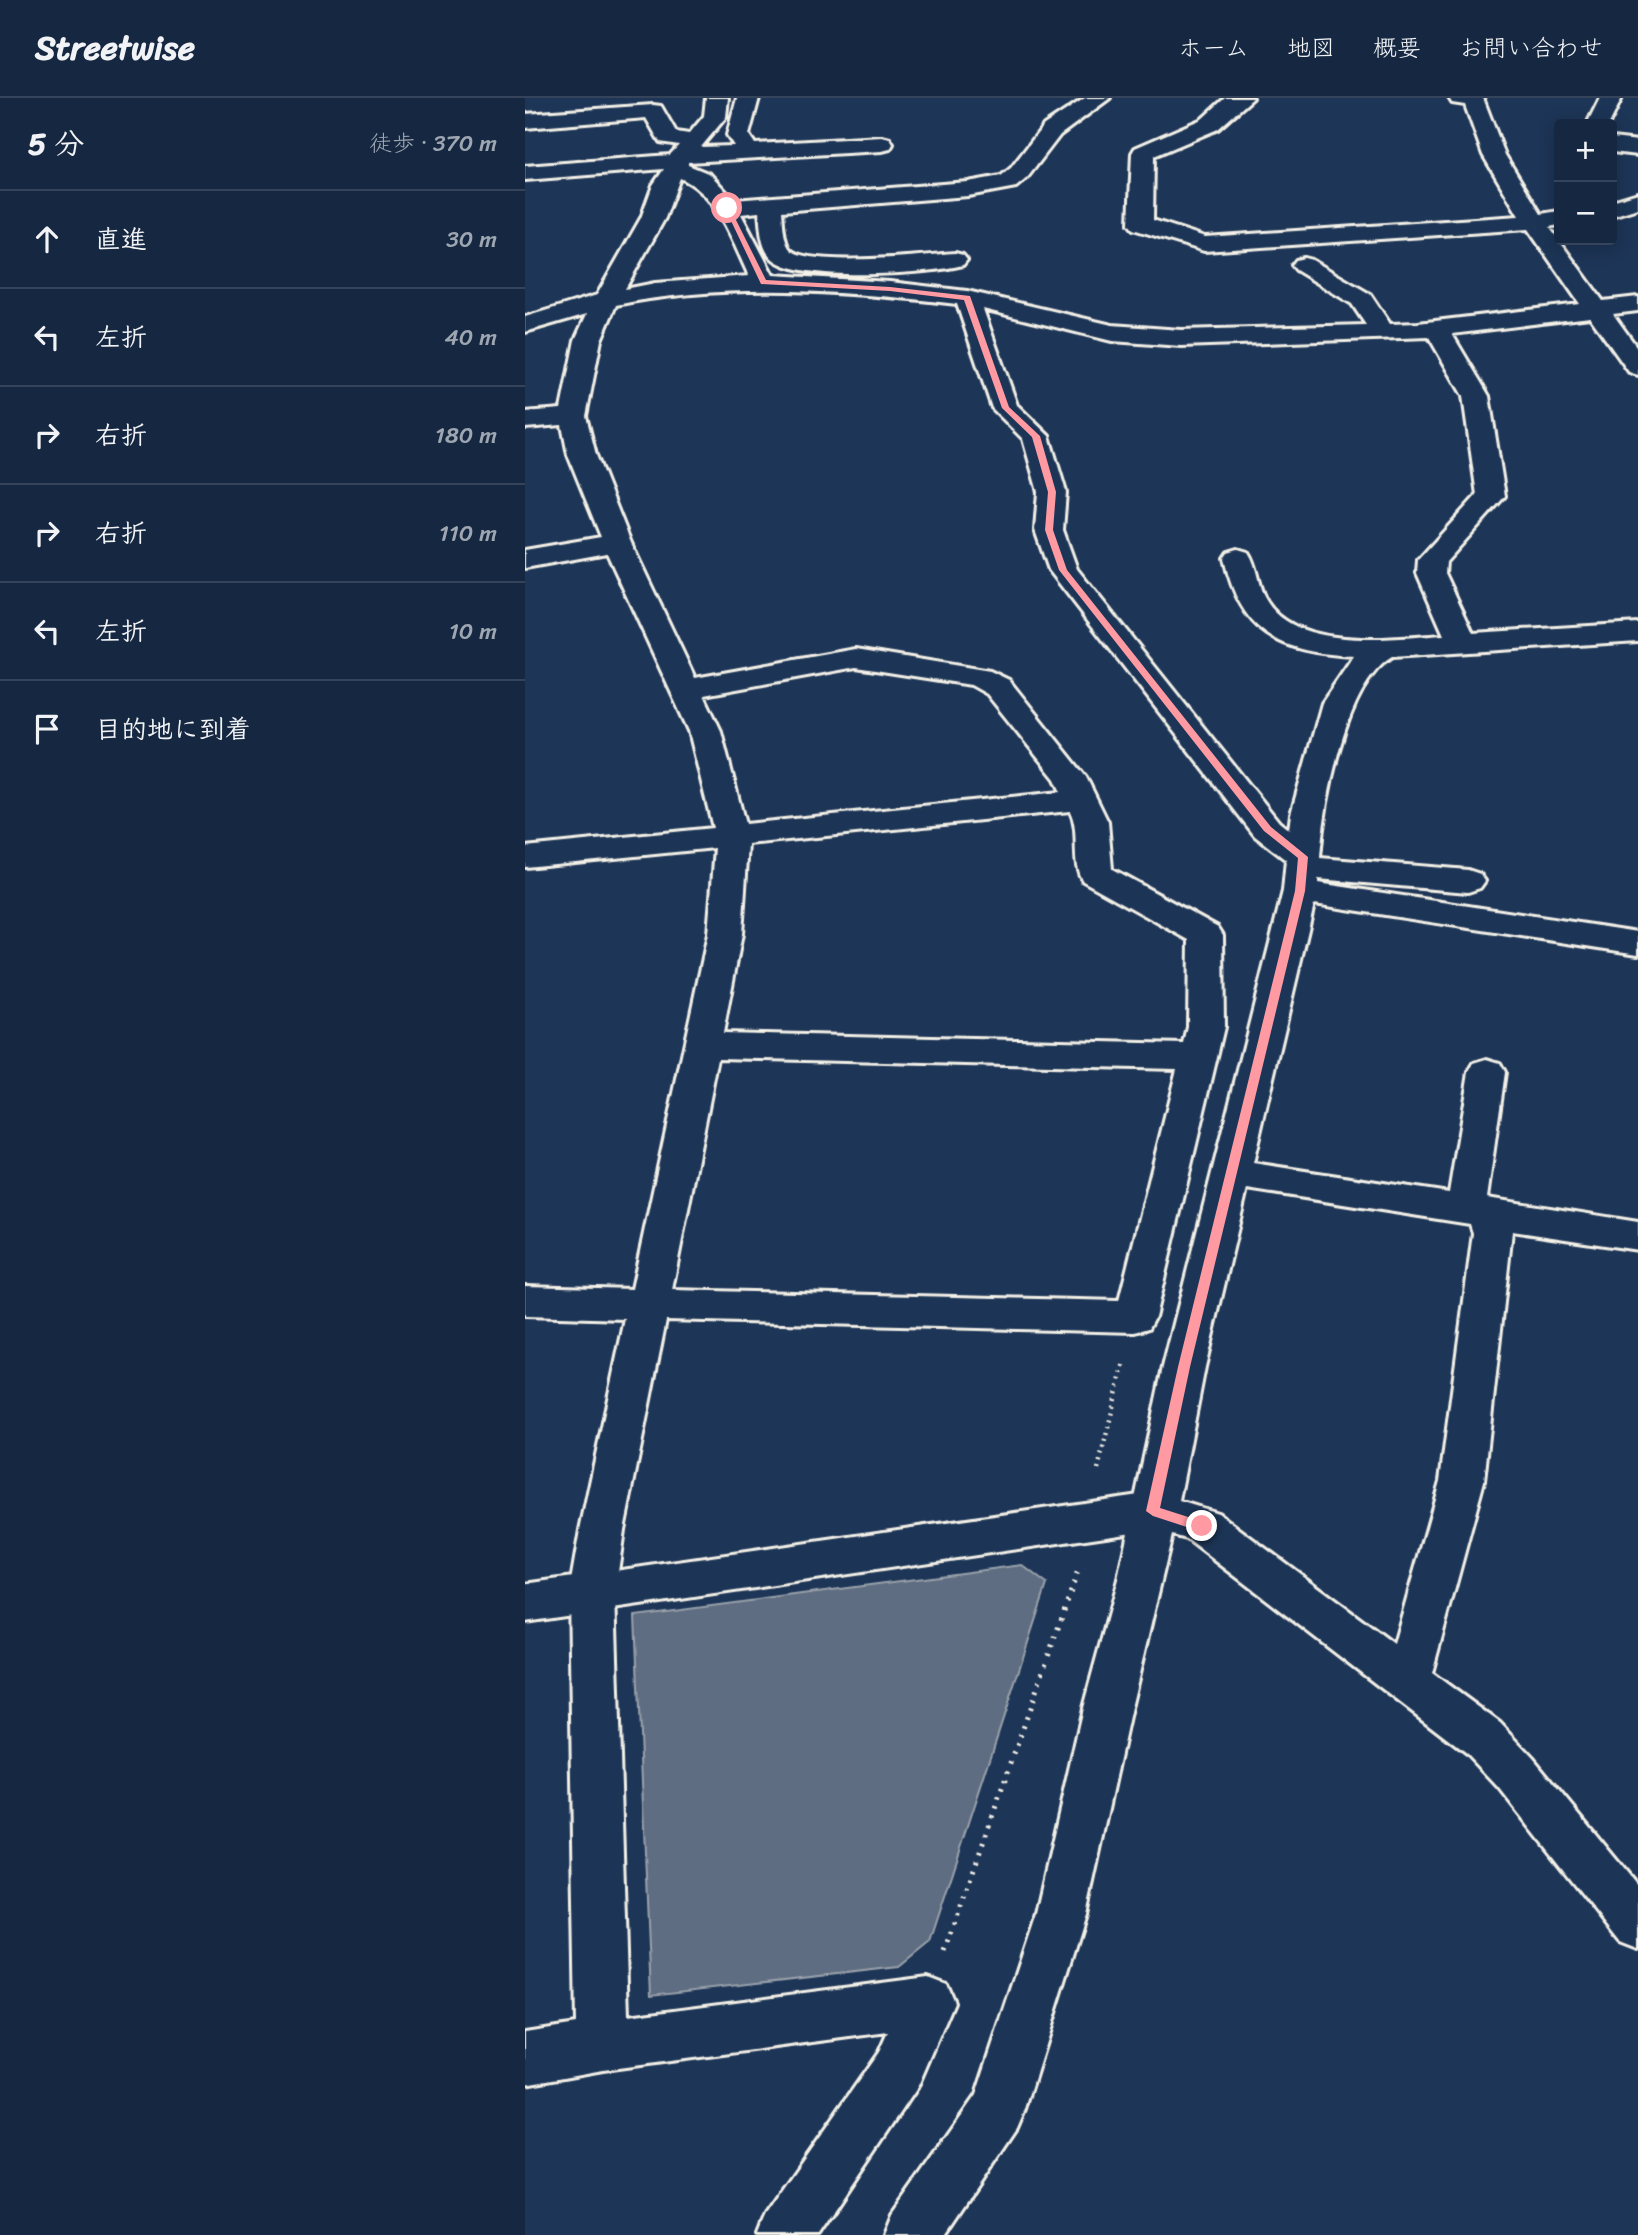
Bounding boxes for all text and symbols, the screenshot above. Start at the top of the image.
text: Streetwise [35,19,195,77]
text: ホーム [1178,27,1249,69]
text: 地図 [1287,27,1335,69]
text: 概要 [1373,27,1421,69]
text: お問い合わせ [1459,27,1603,69]
text: 5 分 [28,117,84,171]
map controls [1554,119,1617,245]
button: + [1554,119,1617,182]
text: 徒歩 · 370 m [369,123,497,164]
button: − [1554,182,1617,245]
route start [711,192,742,223]
text: 直進 [95,216,147,262]
text: 30 m [446,219,497,260]
icon: ahead [28,220,66,258]
text: 左折 [95,314,147,360]
text: 40 m [444,317,497,358]
icon: left [28,318,66,356]
text: 右折 [95,412,147,458]
text: 180 m [435,415,497,456]
icon: right [28,416,66,454]
text: 右折 [95,510,147,556]
text: 110 m [439,513,497,554]
icon: right [28,514,66,552]
text: 左折 [95,608,147,654]
text: 10 m [449,611,497,652]
icon: left [28,612,66,650]
text: 目的地に到着 [95,706,251,752]
icon: arrive [28,710,66,748]
route end [1186,1510,1217,1541]

